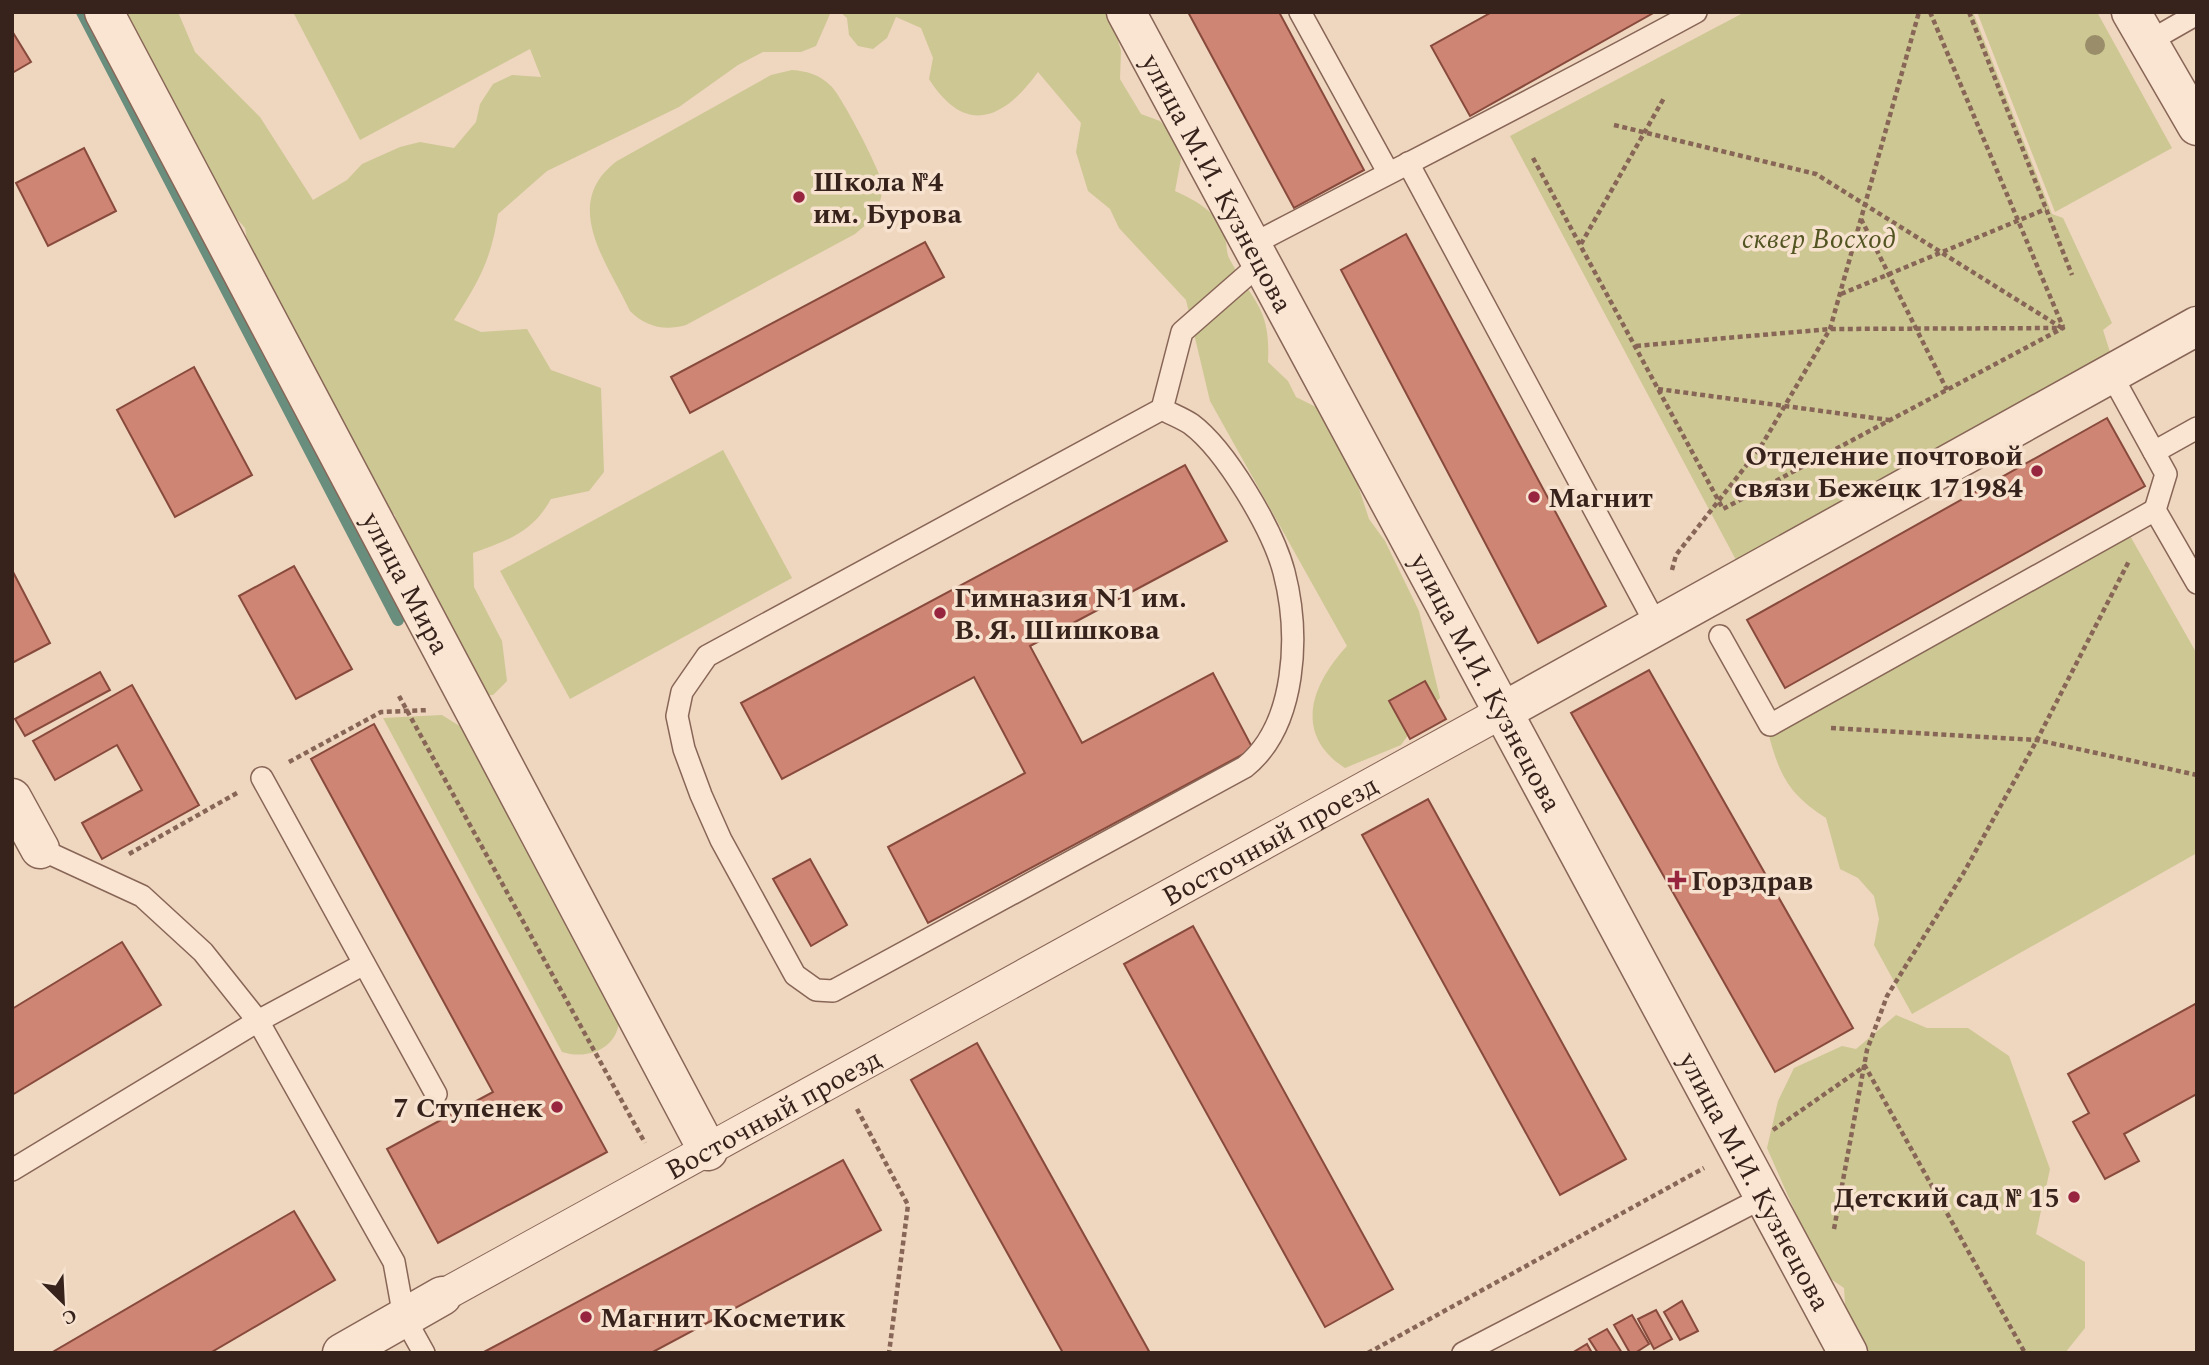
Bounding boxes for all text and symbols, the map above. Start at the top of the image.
street label: улица М.И. Кузнецова [1129,45,1304,321]
place label: Школа №4 им. Бурова [813,161,963,236]
marker: Школа №4 им. Бурова [791,189,807,205]
park label: сквер Восход [1741,218,1897,261]
place label: Отделение почтовой связи Бежецк 171984 [1734,435,2023,510]
marker: Отделение почтовой связи Бежецк 171984 [2029,463,2045,479]
place label: Магнит [1548,477,1653,520]
marker: Магнит [1526,489,1542,505]
street label: улица Мира [349,504,461,663]
street label: улица М.И. Кузнецова [1398,545,1573,820]
place label: Гимназия N1 им. В. Я. Шишкова [954,577,1187,652]
marker: Гимназия N1 им. В. Я. Шишкова [932,605,948,621]
street label: Восточный проезд [1154,764,1386,918]
place label: Горздрав [1691,860,1813,903]
marker: Горздрав [1669,872,1685,888]
street label: Восточный проезд [658,1038,890,1192]
street label: улица М.И. Кузнецова [1666,1044,1842,1320]
place label: 7 Ступенек [393,1087,543,1130]
marker: 7 Ступенек [549,1099,565,1115]
place label: Детский сад № 15 [1834,1177,2060,1220]
marker: Детский сад № 15 [2066,1189,2082,1205]
north arrow [28,1267,98,1337]
place label: Магнит Косметик [600,1297,846,1340]
text: С [57,1300,81,1332]
marker: Магнит Косметик [578,1309,594,1325]

